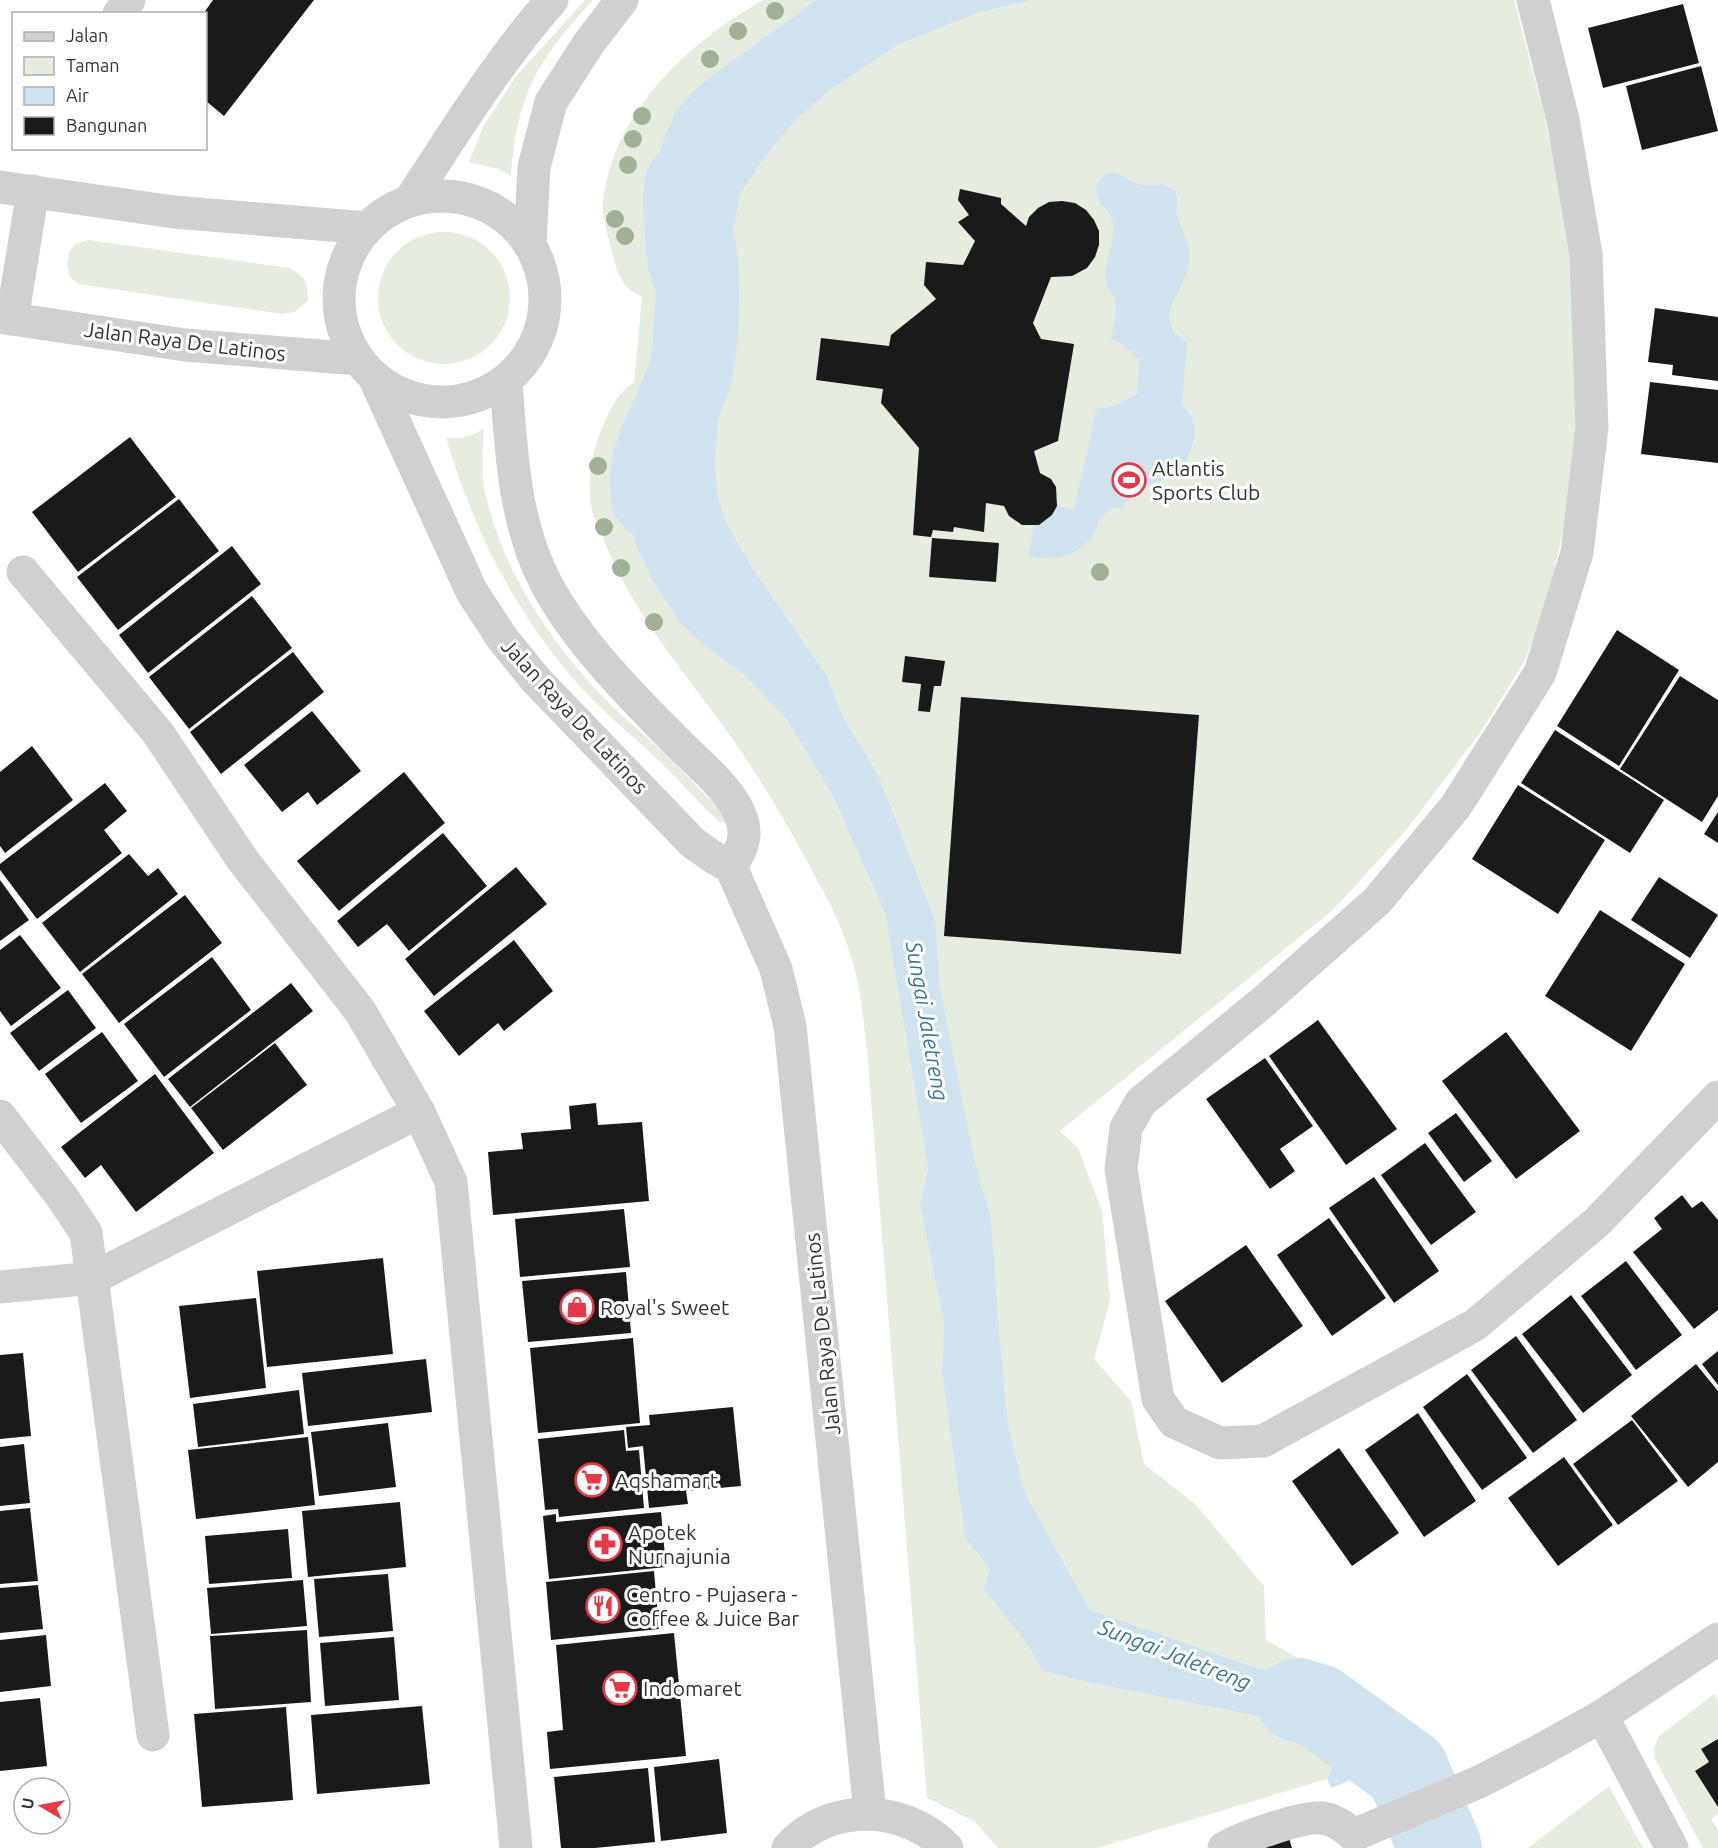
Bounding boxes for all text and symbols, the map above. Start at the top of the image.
legend [12,12,207,150]
text: Jalan [66,25,108,45]
text: Taman [66,55,120,75]
text: Air [66,85,89,105]
text: Bangunan [66,115,147,135]
street label: Jalan Raya De Latinos [83,317,287,365]
place label: Atlantis Sports Club [1152,456,1260,504]
sports icon: Atlantis Sports Club [1111,462,1147,498]
street label: Jalan Raya De Latinos [497,633,653,799]
water label: Sungai Jaletreng [902,938,954,1103]
street label: Jalan Raya De Latinos [799,1232,845,1436]
shop icon: Royal's Sweet [559,1289,595,1325]
place label: Royal's Sweet [600,1295,729,1319]
supermarket icon: Aqshamart [574,1462,610,1498]
place label: Aqshamart [615,1468,718,1492]
place label: Apotek Nurnajunia [628,1520,731,1568]
pharmacy icon: Apotek Nurnajunia [587,1526,623,1562]
place label: Centro - Pujasera - Coffee & Juice Bar [626,1582,799,1630]
restaurant icon: Centro - Pujasera - Coffee & Juice Bar [585,1588,621,1624]
water label: Sungai Jaletreng [1094,1613,1255,1695]
supermarket icon: Indomaret [602,1670,638,1706]
place label: Indomaret [643,1676,742,1700]
north arrow [12,1776,72,1836]
text: U [17,1796,37,1810]

